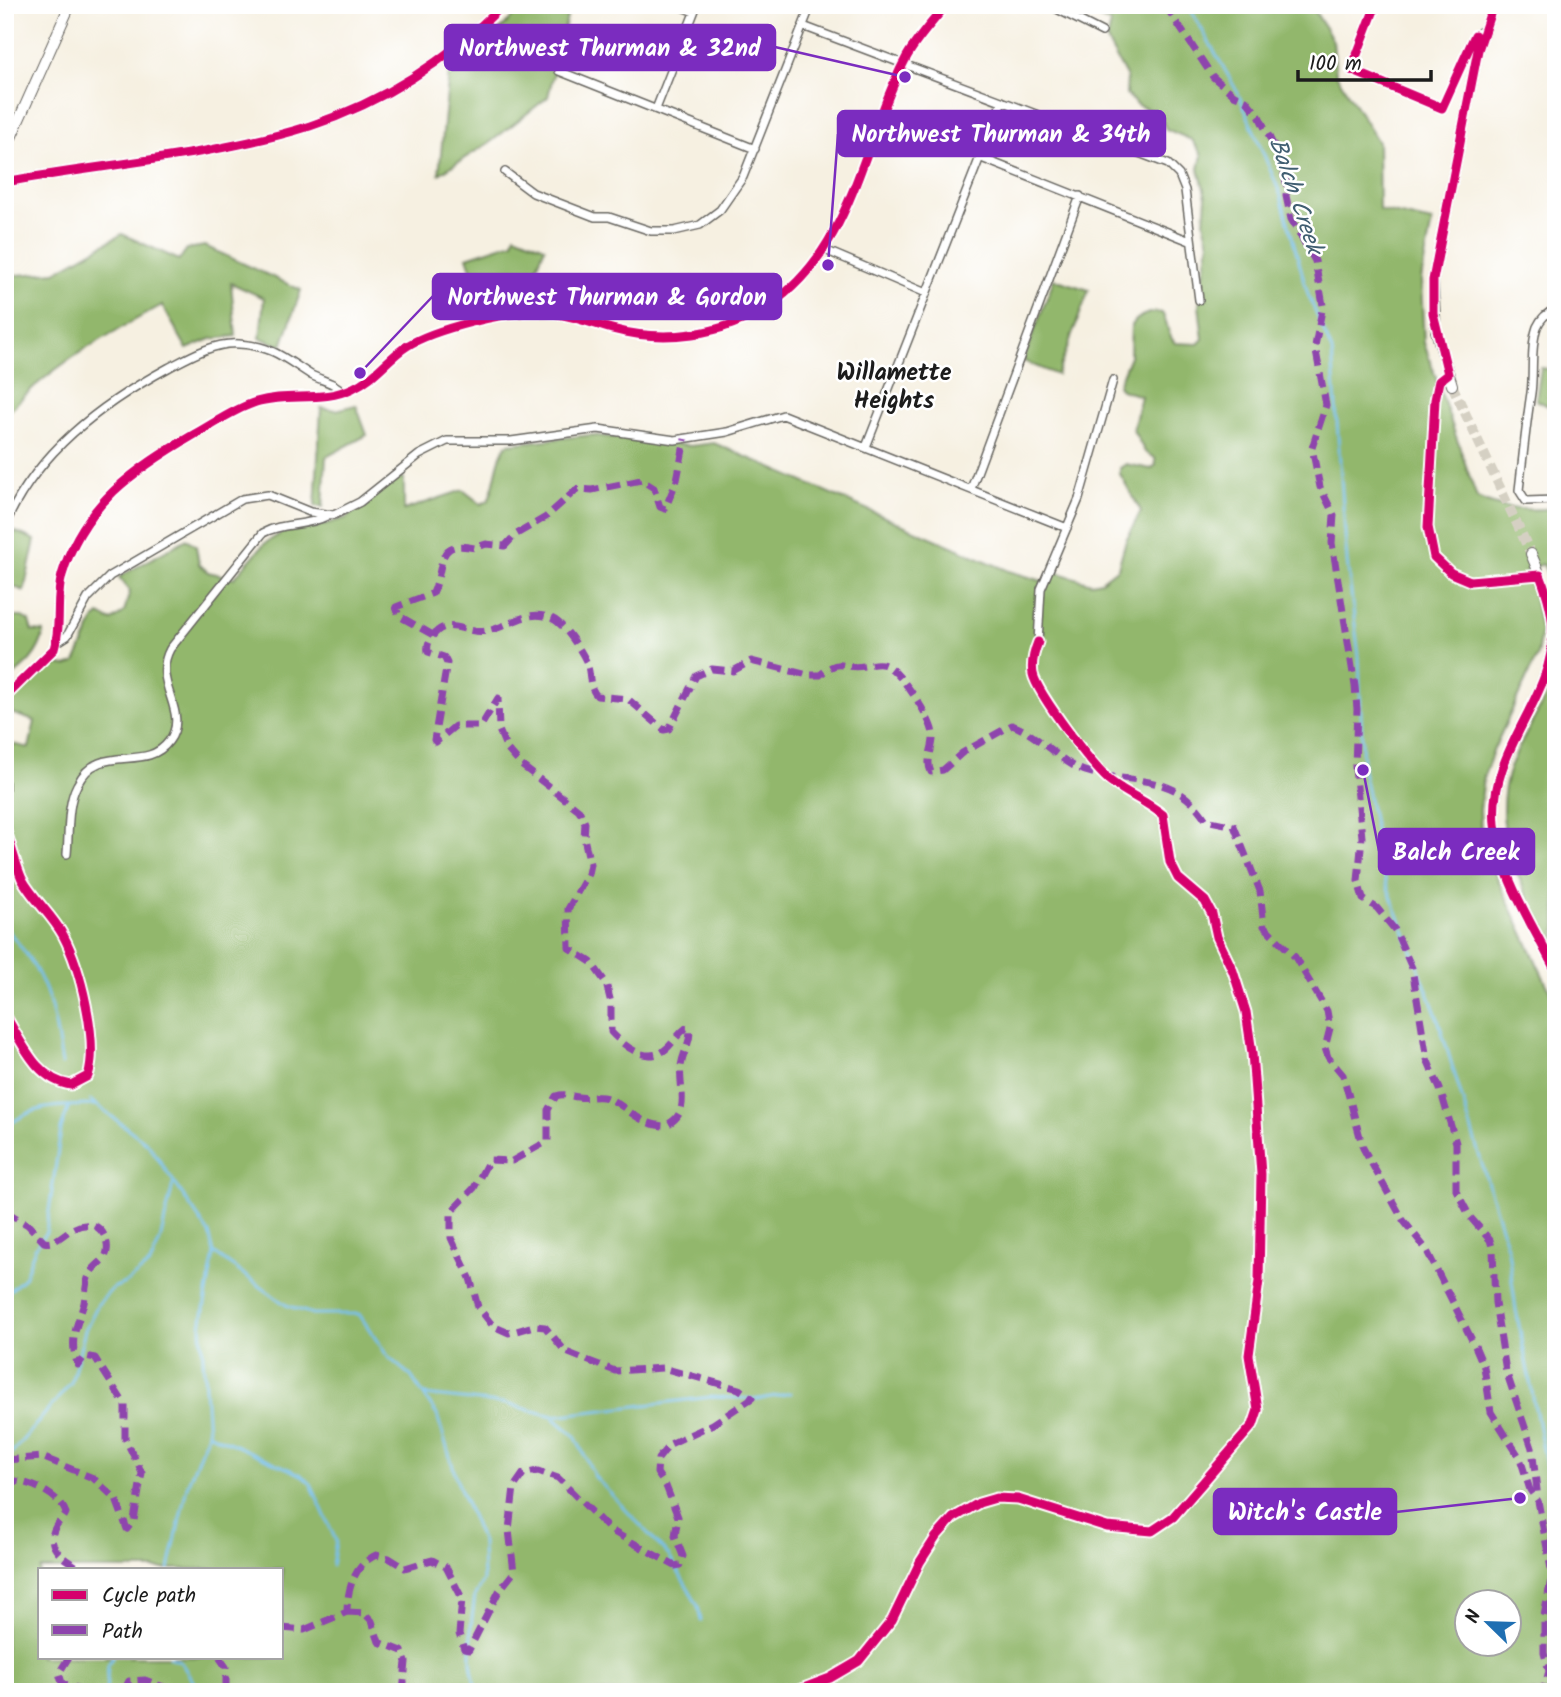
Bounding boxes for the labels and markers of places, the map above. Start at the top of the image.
callout: Northwest Thurman & 32nd [445,25,775,70]
callout: Northwest Thurman & 34th [838,111,1165,156]
callout: Northwest Thurman & Gordon [433,274,781,319]
callout: Balch Creek [1379,829,1534,874]
callout: Witch's Castle [1214,1489,1396,1534]

